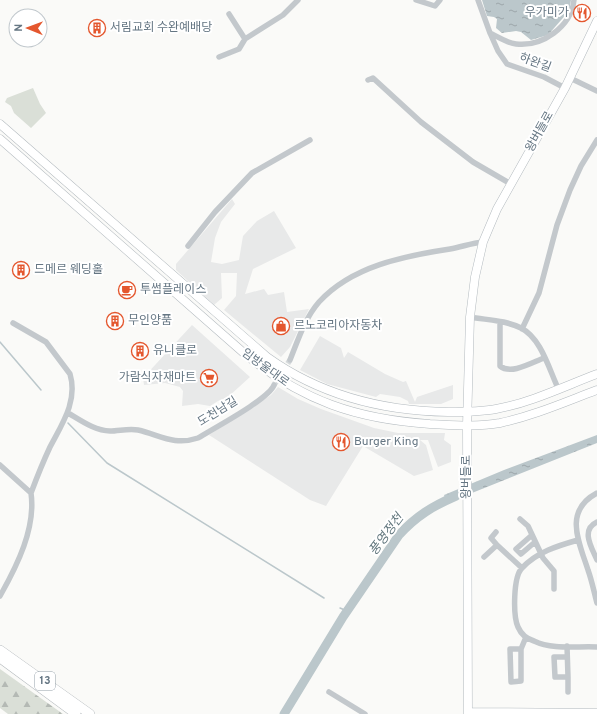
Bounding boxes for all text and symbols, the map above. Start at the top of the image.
restaurant icon: 우가미가 [572,3,592,23]
place label: 우가미가 [525,5,569,21]
north arrow [8,8,48,48]
building icon: 서림교회 수완예배당 [87,18,107,38]
place label: 서림교회 수완예배당 [110,20,212,36]
text: N [12,24,26,32]
street label: 하완길 [517,50,553,76]
street label: 왕버들로 [522,109,558,155]
building icon: 드메르 웨딩홀 [11,260,31,280]
place label: 드메르 웨딩홀 [34,262,103,278]
cafe icon: 투썸플레이스 [117,280,137,300]
place label: 투썸플레이스 [140,282,206,298]
building icon: 무인양품 [105,311,125,331]
place label: 무인양품 [128,313,172,329]
shop icon: 르노코리아자동차 [271,316,291,336]
place label: 르노코리아자동차 [294,318,382,334]
building icon: 유니클로 [130,341,150,361]
place label: 유니클로 [153,343,197,359]
street label: 임방울대로 [238,345,292,391]
supermarket icon: 가람식자재마트 [199,368,219,388]
place label: 가람식자재마트 [119,370,196,386]
street label: 도천남길 [195,394,241,430]
restaurant icon: Burger King [331,432,351,452]
place label: Burger King [354,434,419,450]
street label: 왕버들로 [459,455,475,499]
water label: 풍영정천 [366,510,408,559]
road number: 13 [35,672,55,690]

